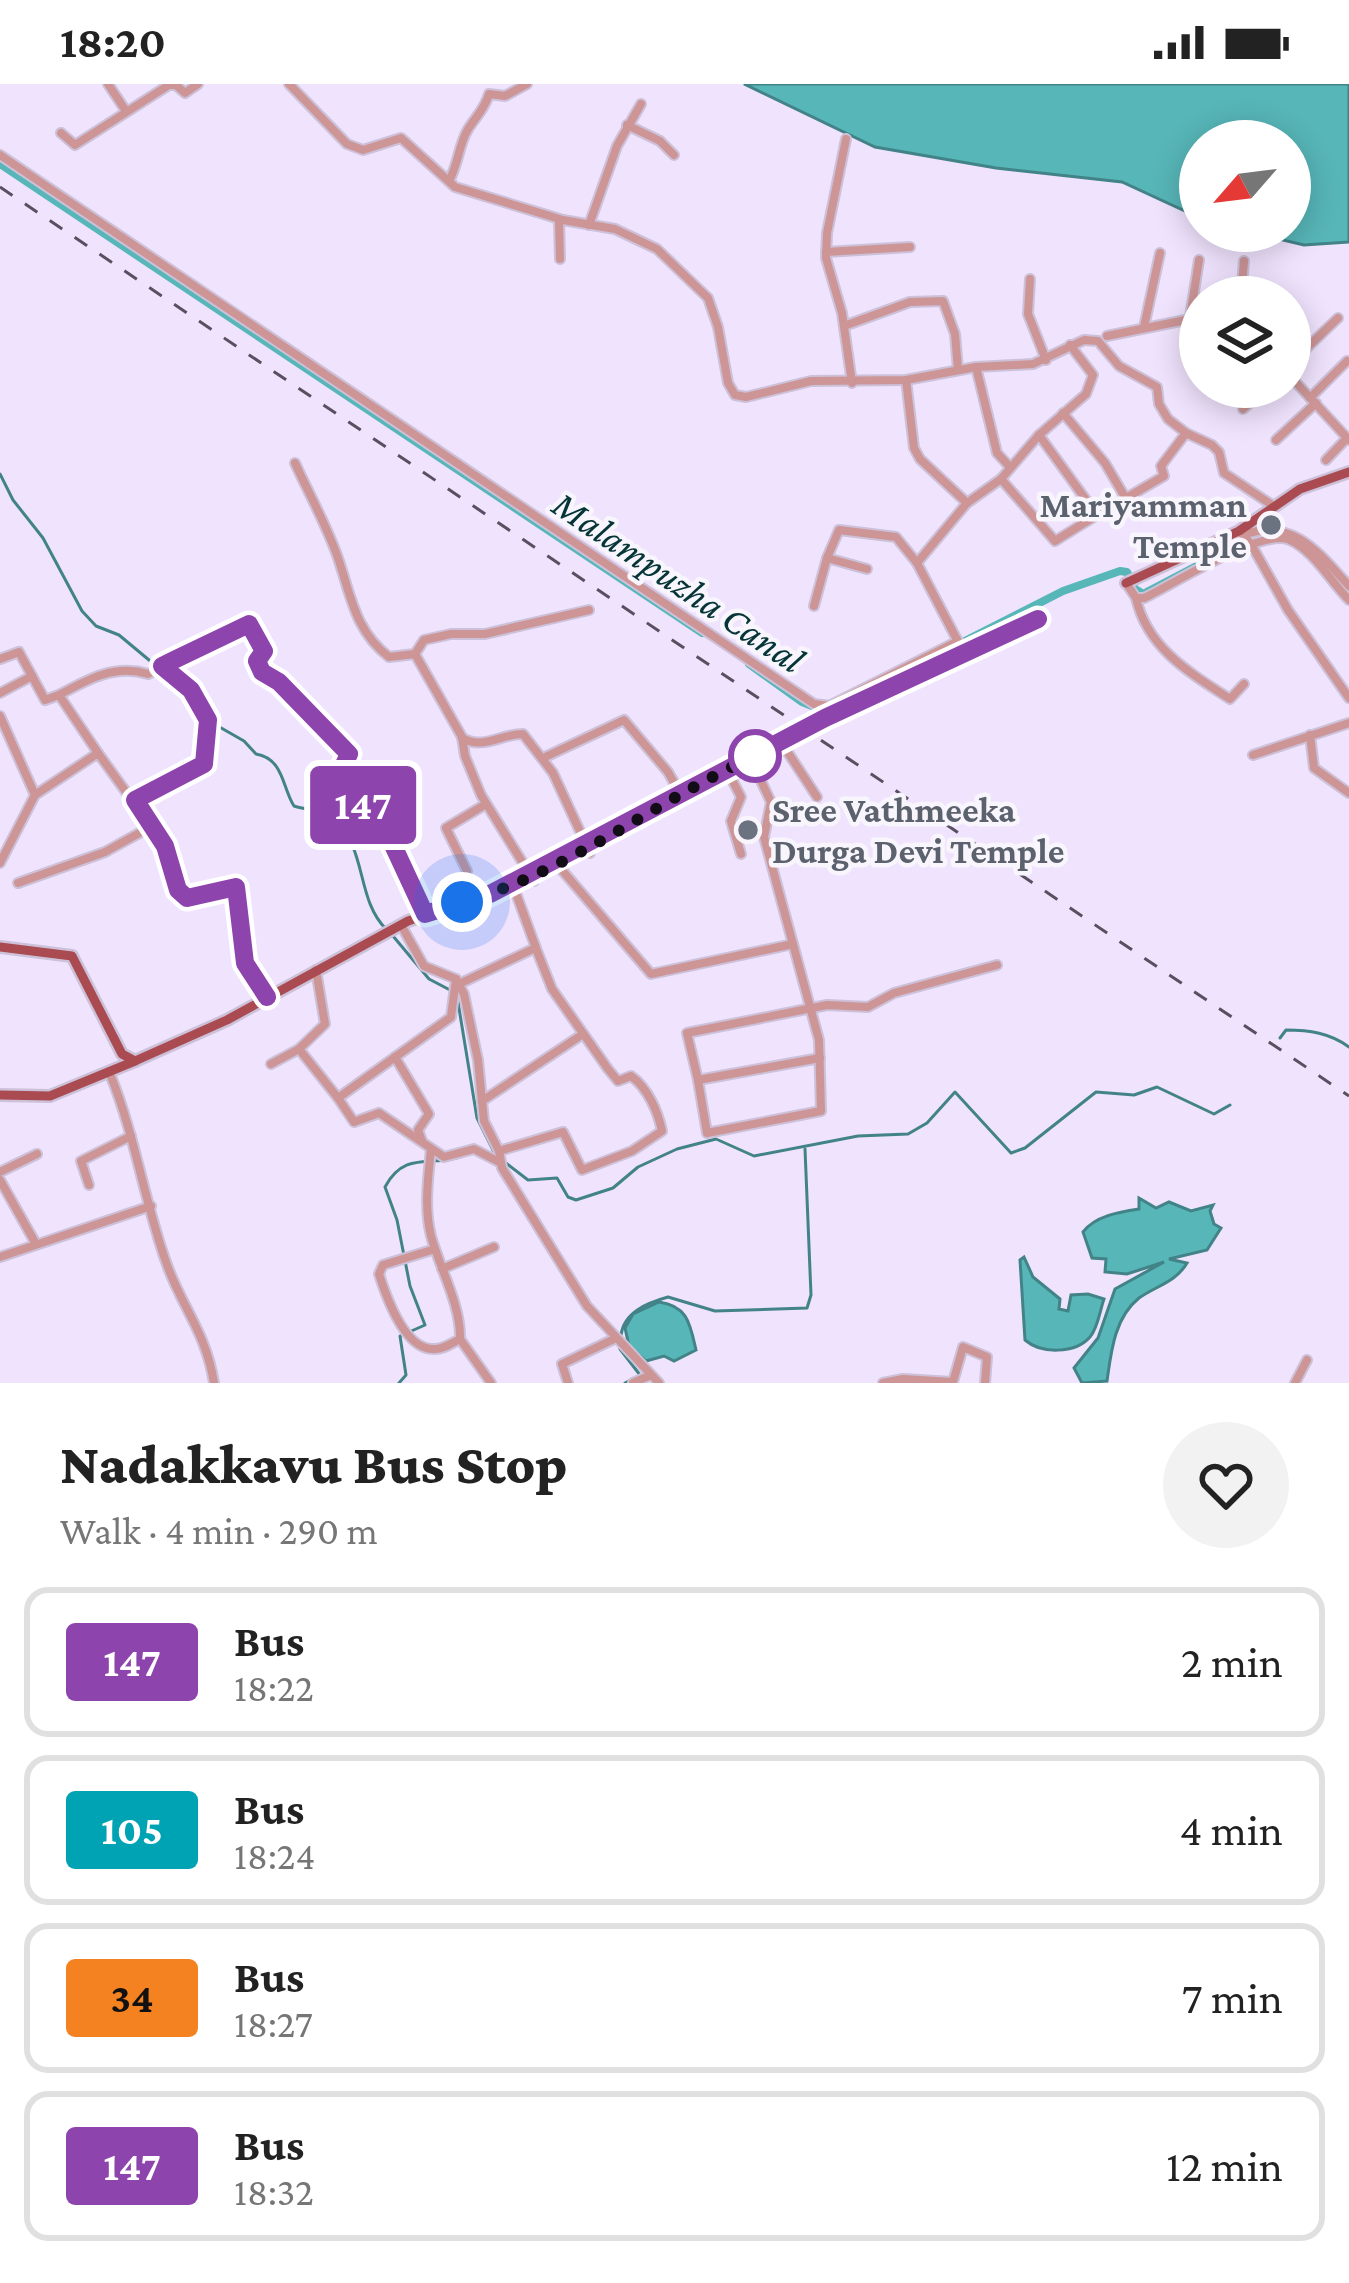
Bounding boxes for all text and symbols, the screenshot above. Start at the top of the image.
text: 18:20 [60,17,166,67]
north arrow [1179,120,1311,252]
map controls [1179,120,1311,408]
button: layers [1179,276,1311,408]
water label: Malampuzha Canal [544,481,814,683]
place label: Mariyamman Temple [1039,485,1247,566]
marker: Mariyamman Temple [1258,512,1284,538]
unlabelled marker [730,731,780,781]
line badge: 147 [294,766,432,844]
text: 147 [334,781,392,828]
place label: Sree Vathmeeka Durga Devi Temple [772,790,1064,871]
marker: Sree Vathmeeka Durga Devi Temple [735,817,761,843]
your location [432,872,492,932]
button: heart [1163,1422,1289,1548]
text: Nadakkavu Bus Stop [60,1432,567,1495]
text: Walk · 4 min · 290 m [60,1509,378,1552]
text: Bus [234,1616,304,1666]
text: 2 min [1181,1637,1283,1687]
text: 147 [103,1638,161,1685]
text: 18:22 [234,1666,314,1709]
text: Bus [234,1784,304,1834]
text: 4 min [1179,1805,1283,1855]
text: 105 [101,1806,163,1853]
text: 18:24 [234,1834,315,1877]
text: Bus [234,1952,304,2002]
text: 7 min [1182,1973,1283,2023]
text: 34 [110,1974,154,2021]
text: 18:27 [234,2002,313,2045]
text: Bus [234,2120,304,2170]
text: 12 min [1166,2141,1283,2191]
text: 147 [103,2142,161,2189]
text: 18:32 [234,2170,314,2213]

